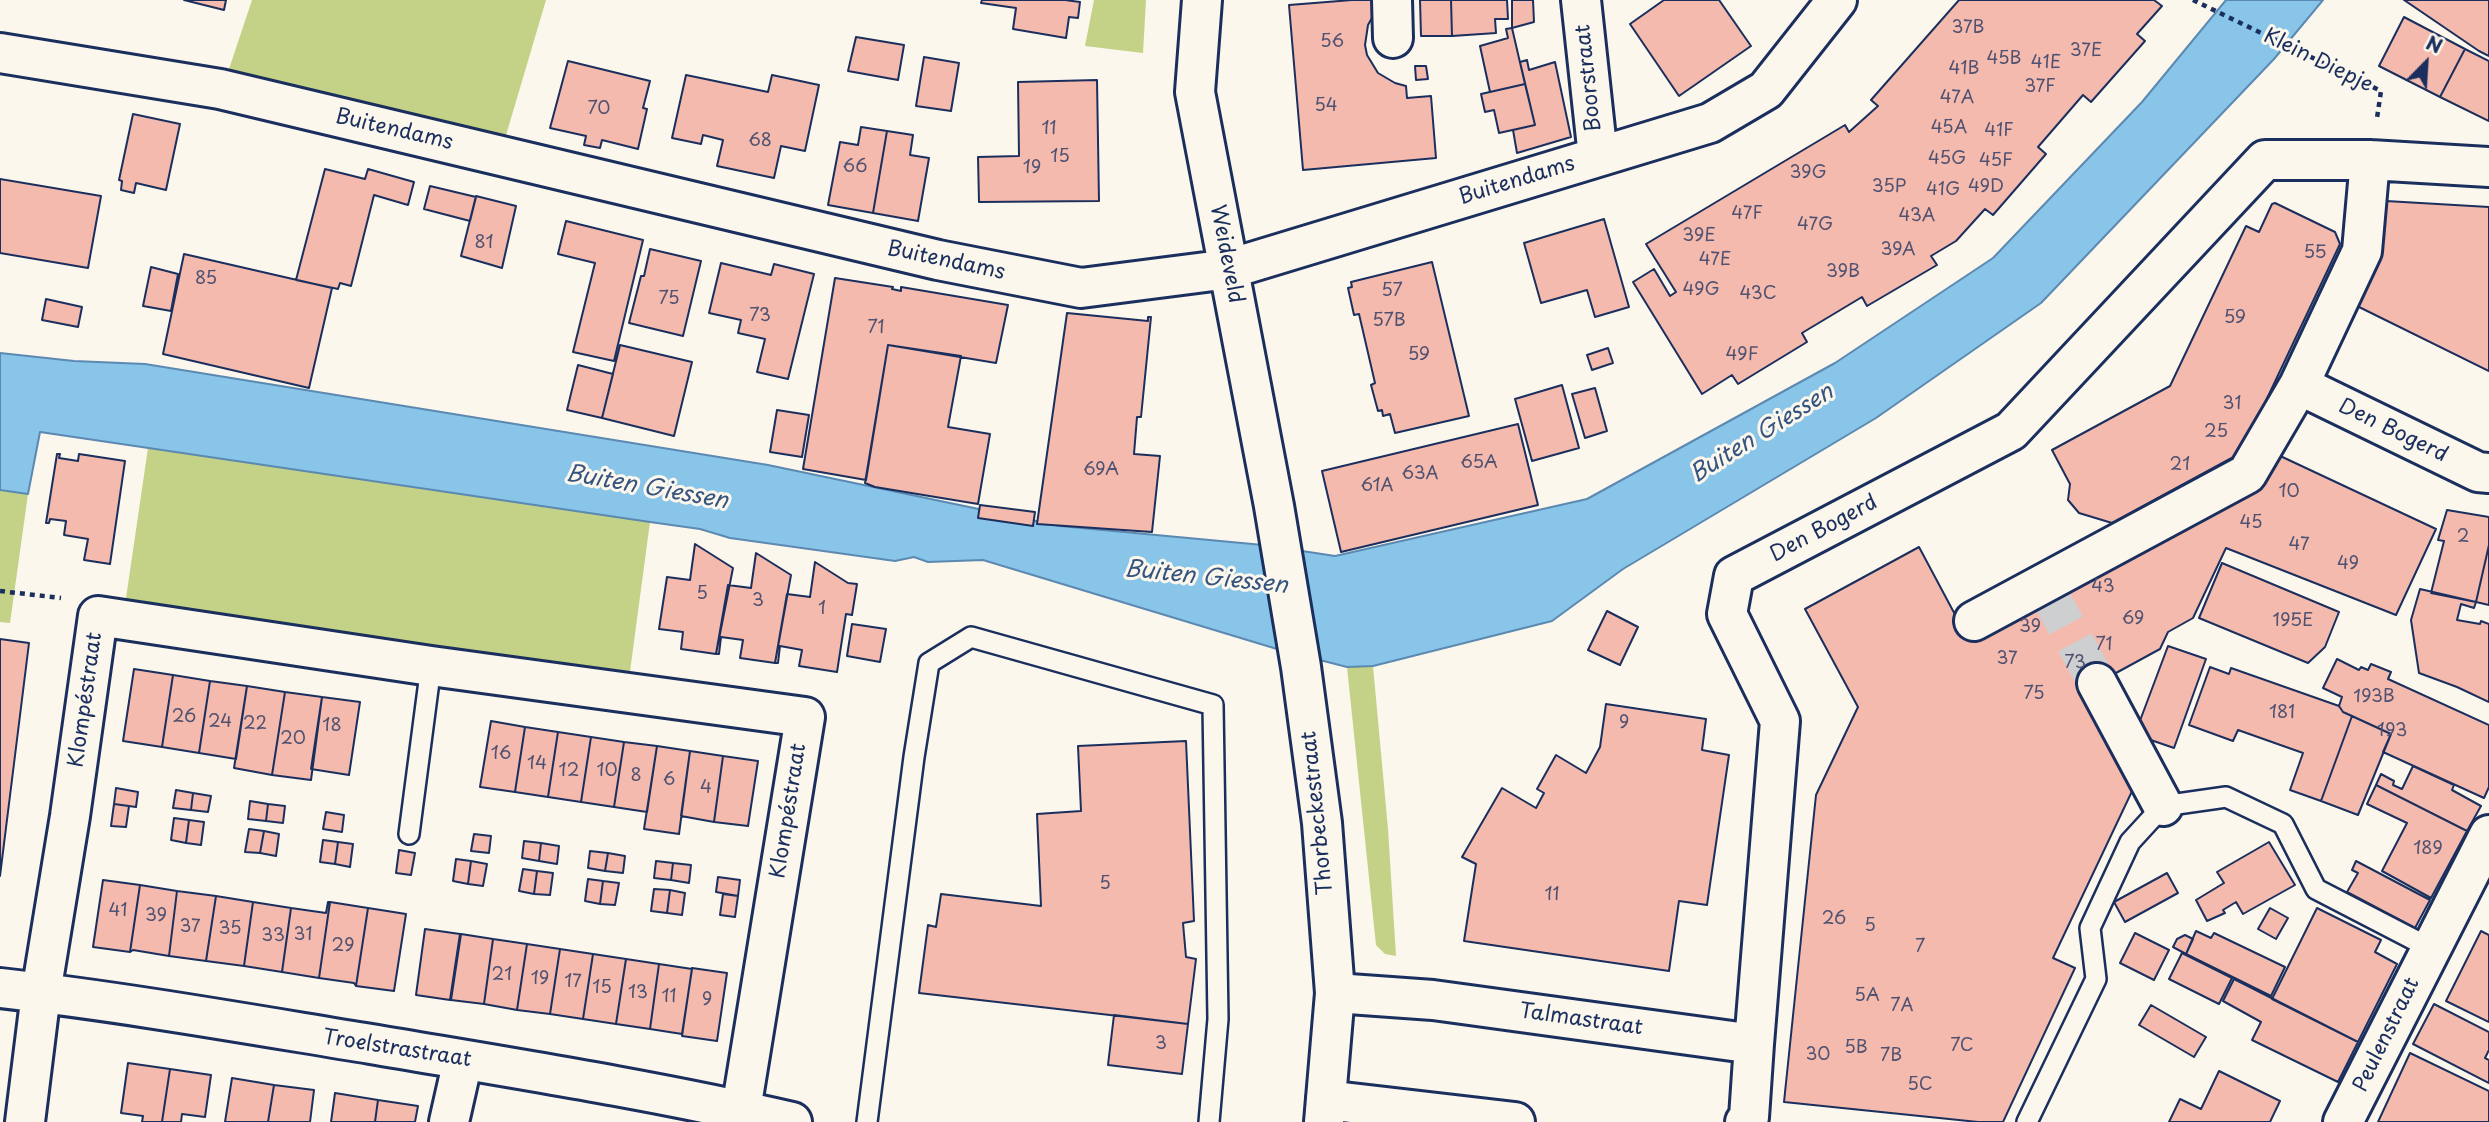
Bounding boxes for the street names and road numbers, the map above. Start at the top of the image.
street label: Boorstraat [1571,23,1607,133]
street label: Klein Diepje [2259,24,2377,98]
street label: Buitendams [333,104,455,156]
street label: Buitendams [1456,151,1578,211]
street label: Weideveld [1204,203,1248,305]
street label: Buitendams [885,236,1007,286]
street label: Den Bogerd [2334,394,2452,468]
street label: Den Bogerd [1766,490,1882,568]
street label: Klompéstraat [64,631,108,769]
street label: Thorbeckestraat [1297,730,1339,896]
street label: Klompéstraat [766,742,812,880]
street label: Peulenstraat [2348,974,2426,1096]
street label: Talmastraat [1518,999,1644,1041]
street label: Troelstrastraat [321,1025,473,1073]

